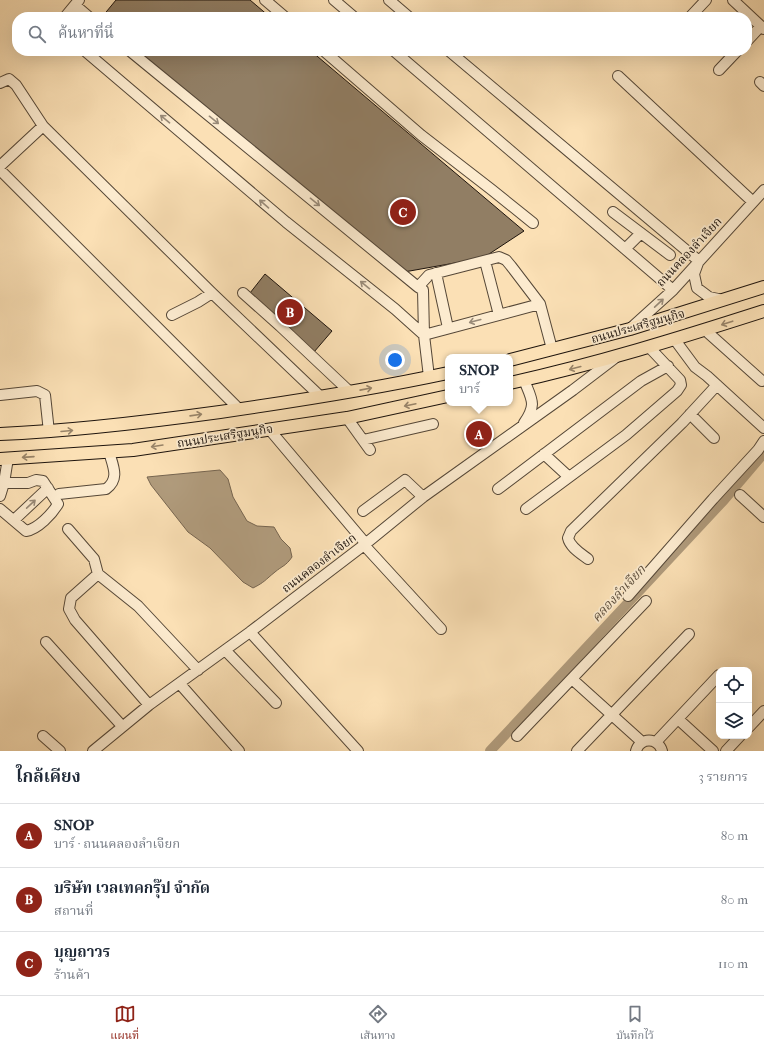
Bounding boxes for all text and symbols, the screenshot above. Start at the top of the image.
search box [12,12,752,56]
icon: search [26,23,48,45]
text: ค้นหาที่นี่ [58,24,114,42]
one-way arrow [160,115,170,124]
one-way arrow [209,115,220,124]
pin: C [390,197,416,227]
one-way arrow [309,198,320,207]
one-way arrow [259,199,269,208]
street label: ถนนคลองลำเจียก [653,214,725,290]
one-way arrow [360,281,370,290]
pin: B [277,297,303,327]
one-way arrow [653,298,664,307]
street label: ถนนประเสริฐมนูกิจ [590,306,687,347]
one-way arrow [469,318,482,325]
one-way arrow [721,319,733,327]
your location [385,350,405,370]
popup [445,354,513,406]
text: SNOP [459,361,499,379]
one-way arrow [569,364,582,372]
text: บาร์ [459,381,480,396]
one-way arrow [359,385,372,393]
one-way arrow [404,401,417,409]
one-way arrow [189,411,202,419]
pin: A [466,419,492,449]
street label: ถนนประเสริฐมนูกิจ [176,422,274,451]
one-way arrow [60,427,73,434]
one-way arrow [151,442,164,450]
one-way arrow [22,454,35,461]
one-way arrow [26,499,36,509]
street label: ถนนคลองลำเจียก [279,530,359,596]
water label: คลองลำเจียก [588,561,649,625]
map controls [716,667,752,739]
button: locate [716,667,752,703]
button: layers [716,703,752,739]
text: ใกล้เคียง [16,766,81,786]
text: 3 รายการ [698,769,748,784]
text: SNOP [54,816,94,834]
text: A [25,828,33,843]
text: 80 m [721,828,748,843]
text: บาร์ · ถนนคลองลำเจียก [54,836,180,851]
text: บริษัท เวลเทคกรุ๊ป จำกัด [54,879,210,897]
text: B [25,892,33,907]
text: 80 m [721,892,748,907]
text: สถานที่ [54,903,93,918]
text: บุญถาวร [54,943,110,961]
text: C [25,956,33,971]
text: 110 m [718,956,748,971]
text: ร้านค้า [54,967,90,982]
tab: แผนที่ [110,1003,139,1045]
tab: เส้นทาง [360,1003,396,1045]
tab: บันทึกไว้ [616,1003,654,1045]

